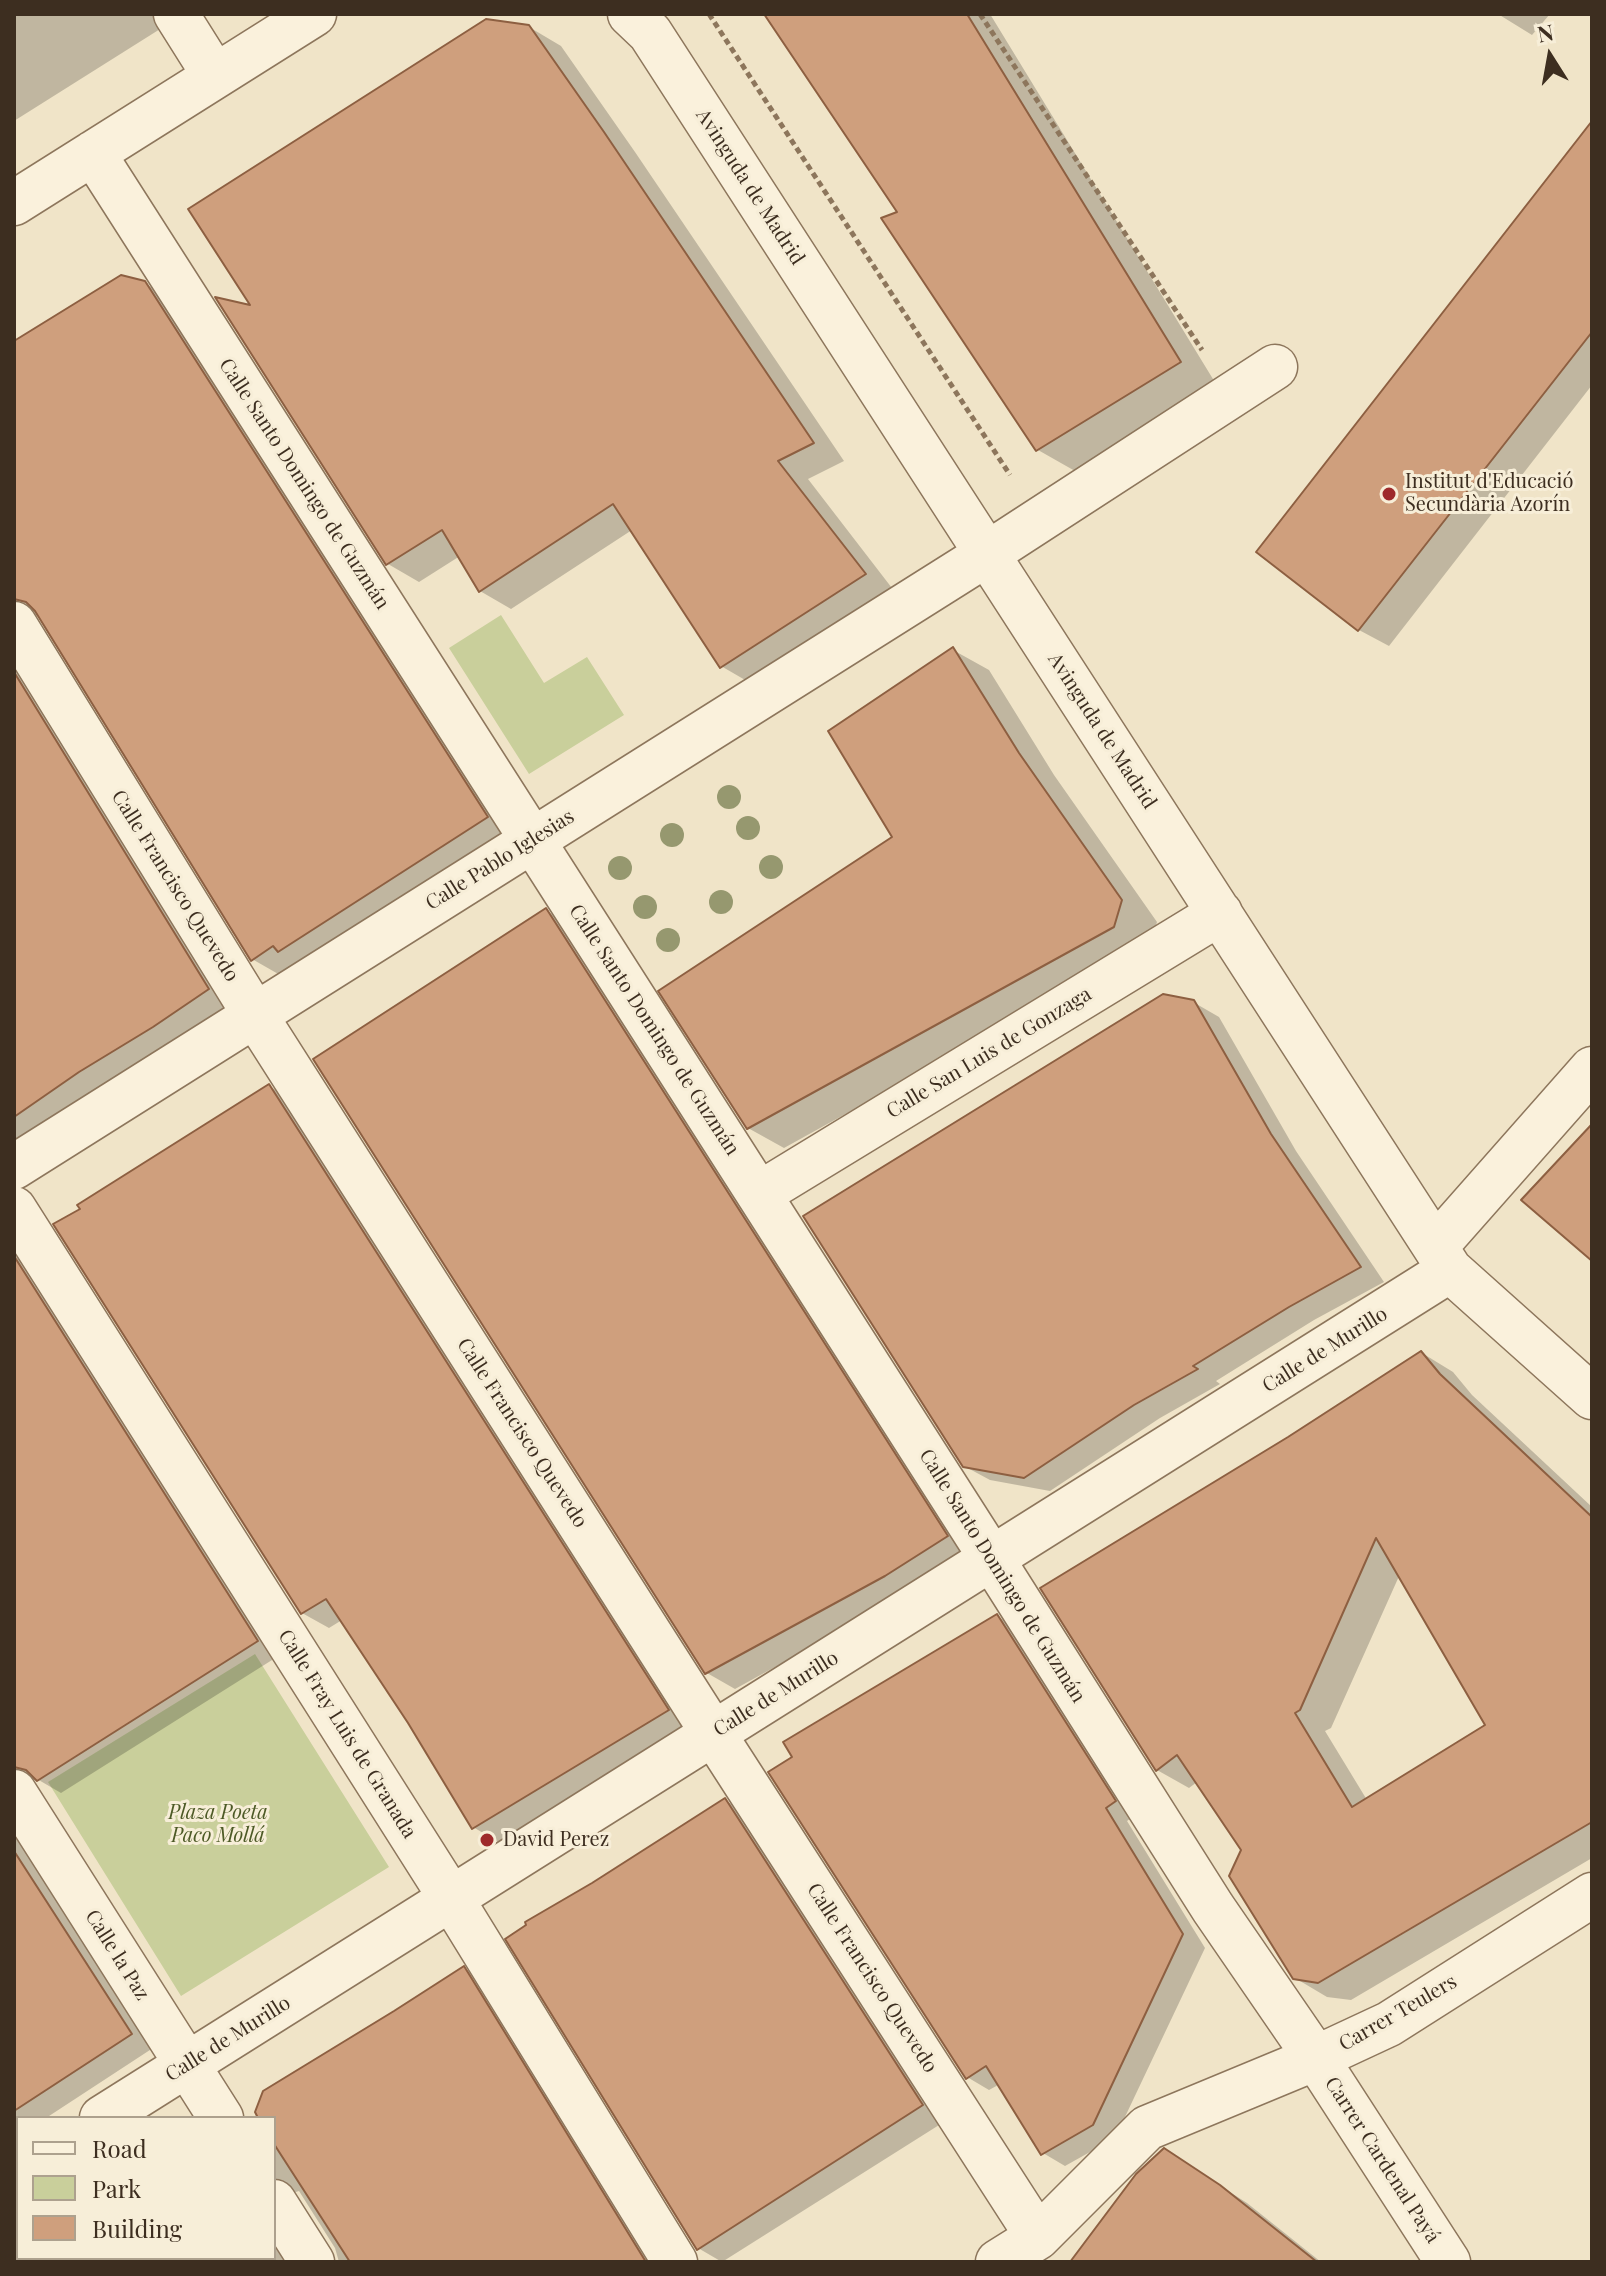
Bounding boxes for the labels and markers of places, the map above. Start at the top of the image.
place label: Institut d'Educació Secundària Azorín [1405,470,1573,517]
marker: Institut d'Educació Secundària Azorín [1380,485,1398,503]
place label: David Perez [503,1828,609,1852]
marker: David Perez [478,1831,496,1849]

